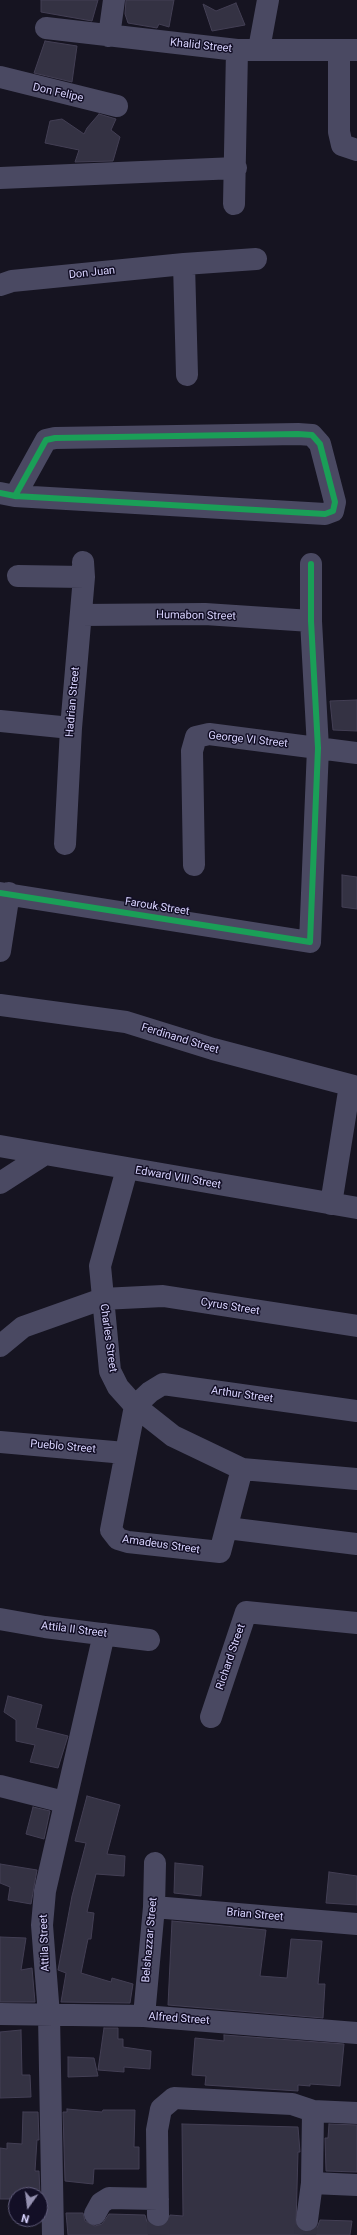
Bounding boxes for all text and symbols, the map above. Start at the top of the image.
street label: Khalid Street [169,36,233,56]
street label: Don Felipe [31,81,85,105]
street label: Don Juan [68,264,116,282]
street label: Humabon Street [156,609,236,623]
street label: Hadrian Street [63,666,83,738]
street label: George VI Street [208,729,288,751]
street label: Farouk Street [124,895,190,919]
street label: Ferdinand Street [140,1021,220,1057]
street label: Edward VIII Street [134,1164,222,1192]
street label: Cyrus Street [200,1296,260,1318]
street label: Charles Street [97,1303,119,1373]
street label: Arthur Street [210,1384,274,1406]
street label: Pueblo Street [30,1438,96,1456]
street label: Amadeus Street [121,1533,201,1557]
street label: Attila II Street [40,1619,108,1641]
street label: Richard Street [214,1622,248,1692]
street label: Belshazzar Street [140,1897,160,1983]
street label: Brian Street [226,1906,284,1924]
street label: Attila Street [37,1914,53,1972]
street label: Alfred Street [148,2010,210,2028]
north arrow [8,2187,48,2227]
text: N [20,2211,31,2225]

